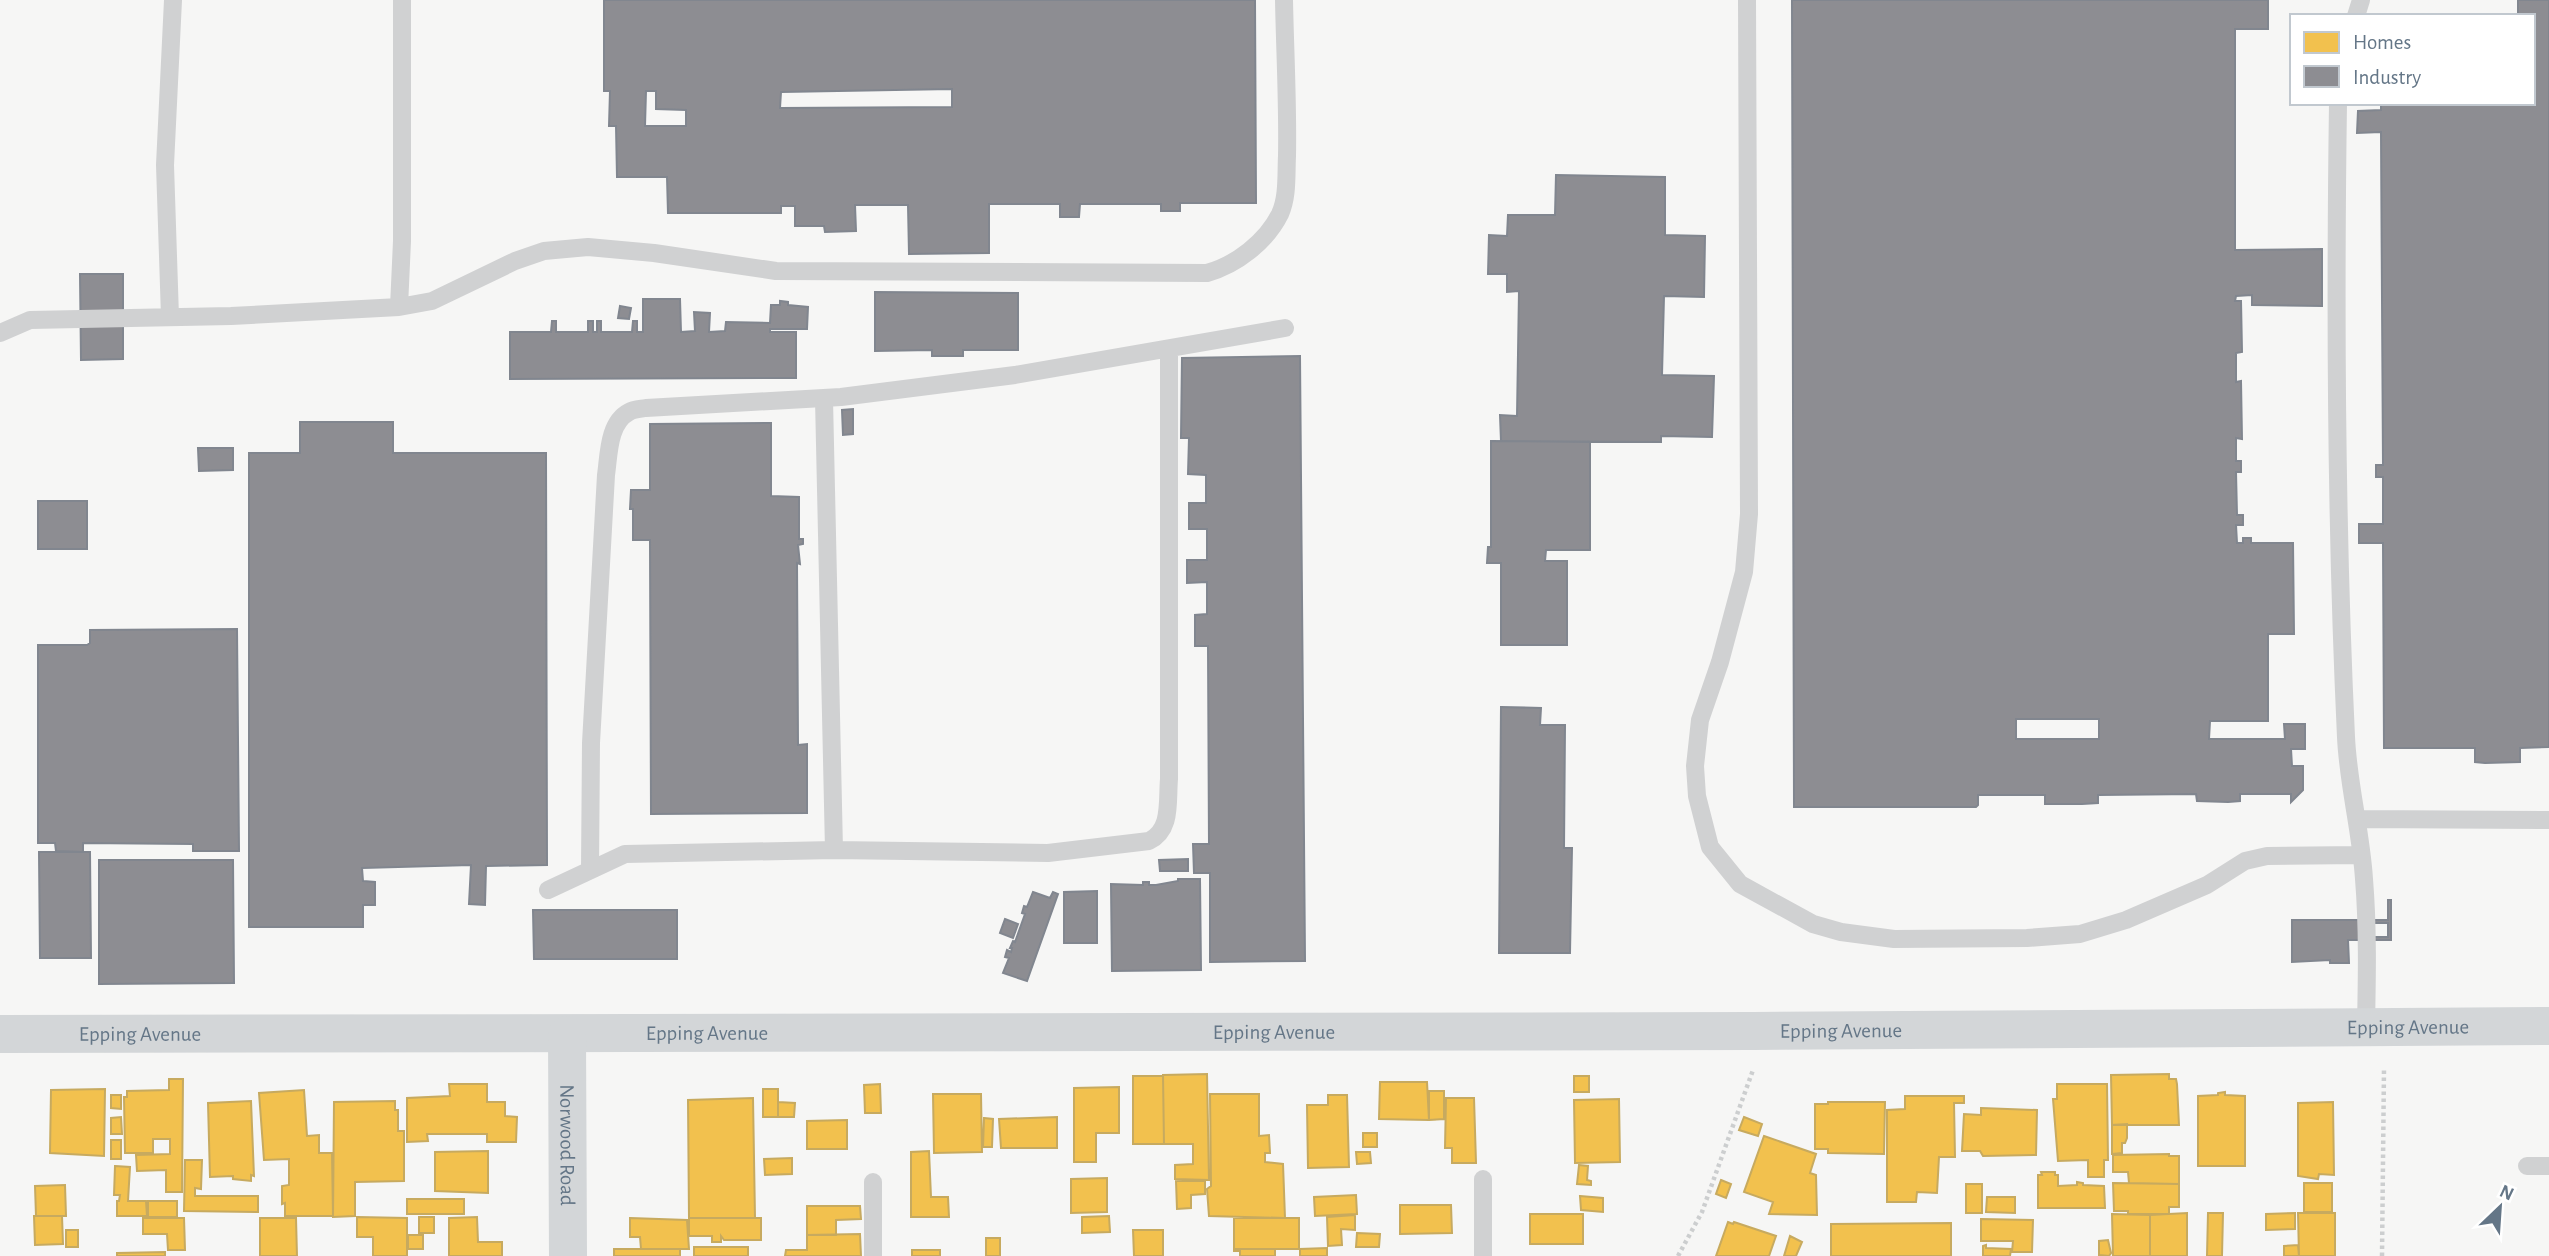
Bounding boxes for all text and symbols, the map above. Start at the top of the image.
legend [2290,14,2535,105]
text: Homes [2353,32,2411,53]
text: Industry [2353,67,2421,88]
street label: Epping Avenue [2347,1016,2469,1038]
street label: Epping Avenue [1780,1020,1902,1041]
street label: Epping Avenue [1213,1021,1335,1042]
street label: Epping Avenue [646,1022,768,1043]
street label: Epping Avenue [79,1023,201,1044]
street label: Norwood Road [557,1084,578,1206]
north arrow [2465,1172,2535,1242]
text: N [2497,1182,2517,1204]

